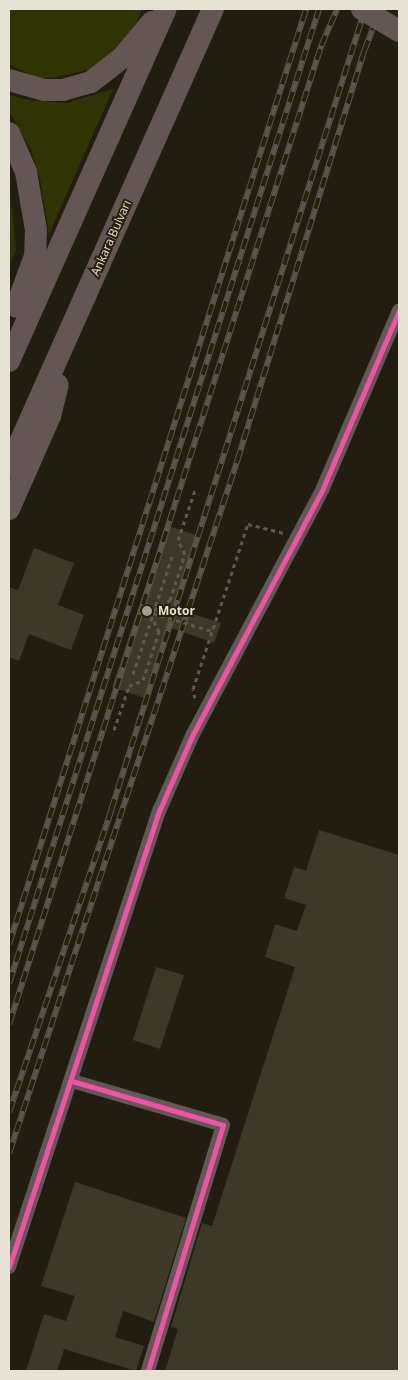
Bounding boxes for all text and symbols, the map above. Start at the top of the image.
street label: Ankara Bulvarı [88,198,134,278]
marker: Motor [140,604,154,618]
place label: Motor [158,604,195,618]

